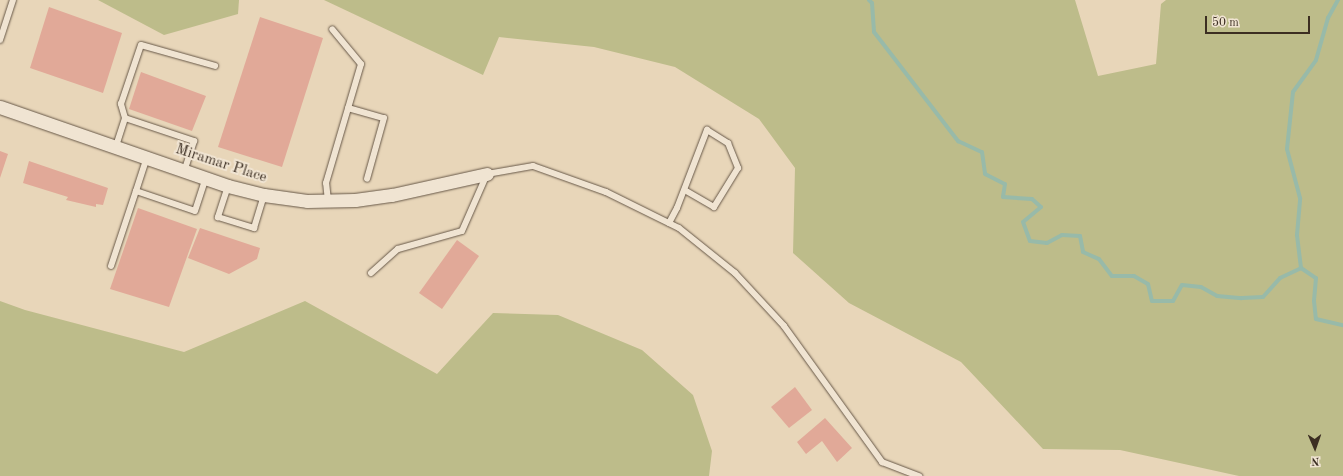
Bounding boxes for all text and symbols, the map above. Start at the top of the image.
scale bar [1207,8,1312,34]
text: 50 m [1212,17,1239,29]
street label: Miramar Place [173,141,269,187]
north arrow [1295,428,1335,468]
text: N [1311,455,1320,466]

